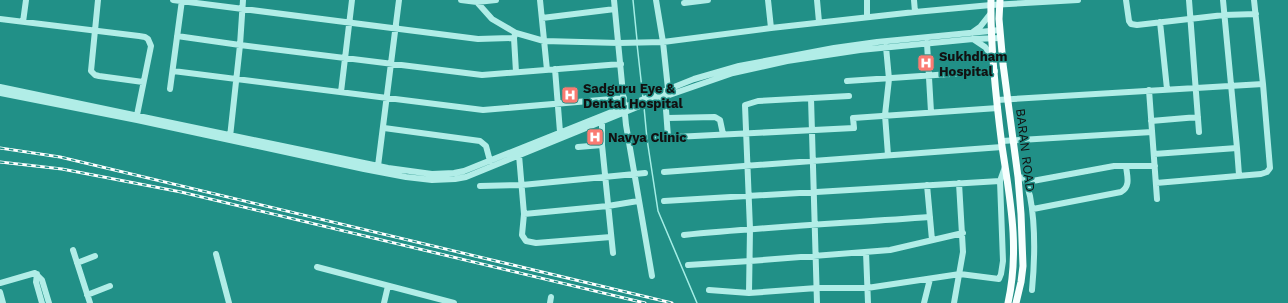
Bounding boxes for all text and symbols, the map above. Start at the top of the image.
place label: Sukhdham Hospital [939,49,1008,79]
hospital icon: Sukhdham Hospital [916,53,936,73]
place label: Sadguru Eye & Dental Hospital [583,81,684,111]
hospital icon: Sadguru Eye & Dental Hospital [560,85,580,105]
street label: BARAN ROAD [1013,107,1038,193]
hospital icon: Navya Clinic [585,127,605,147]
place label: Navya Clinic [608,130,687,145]

